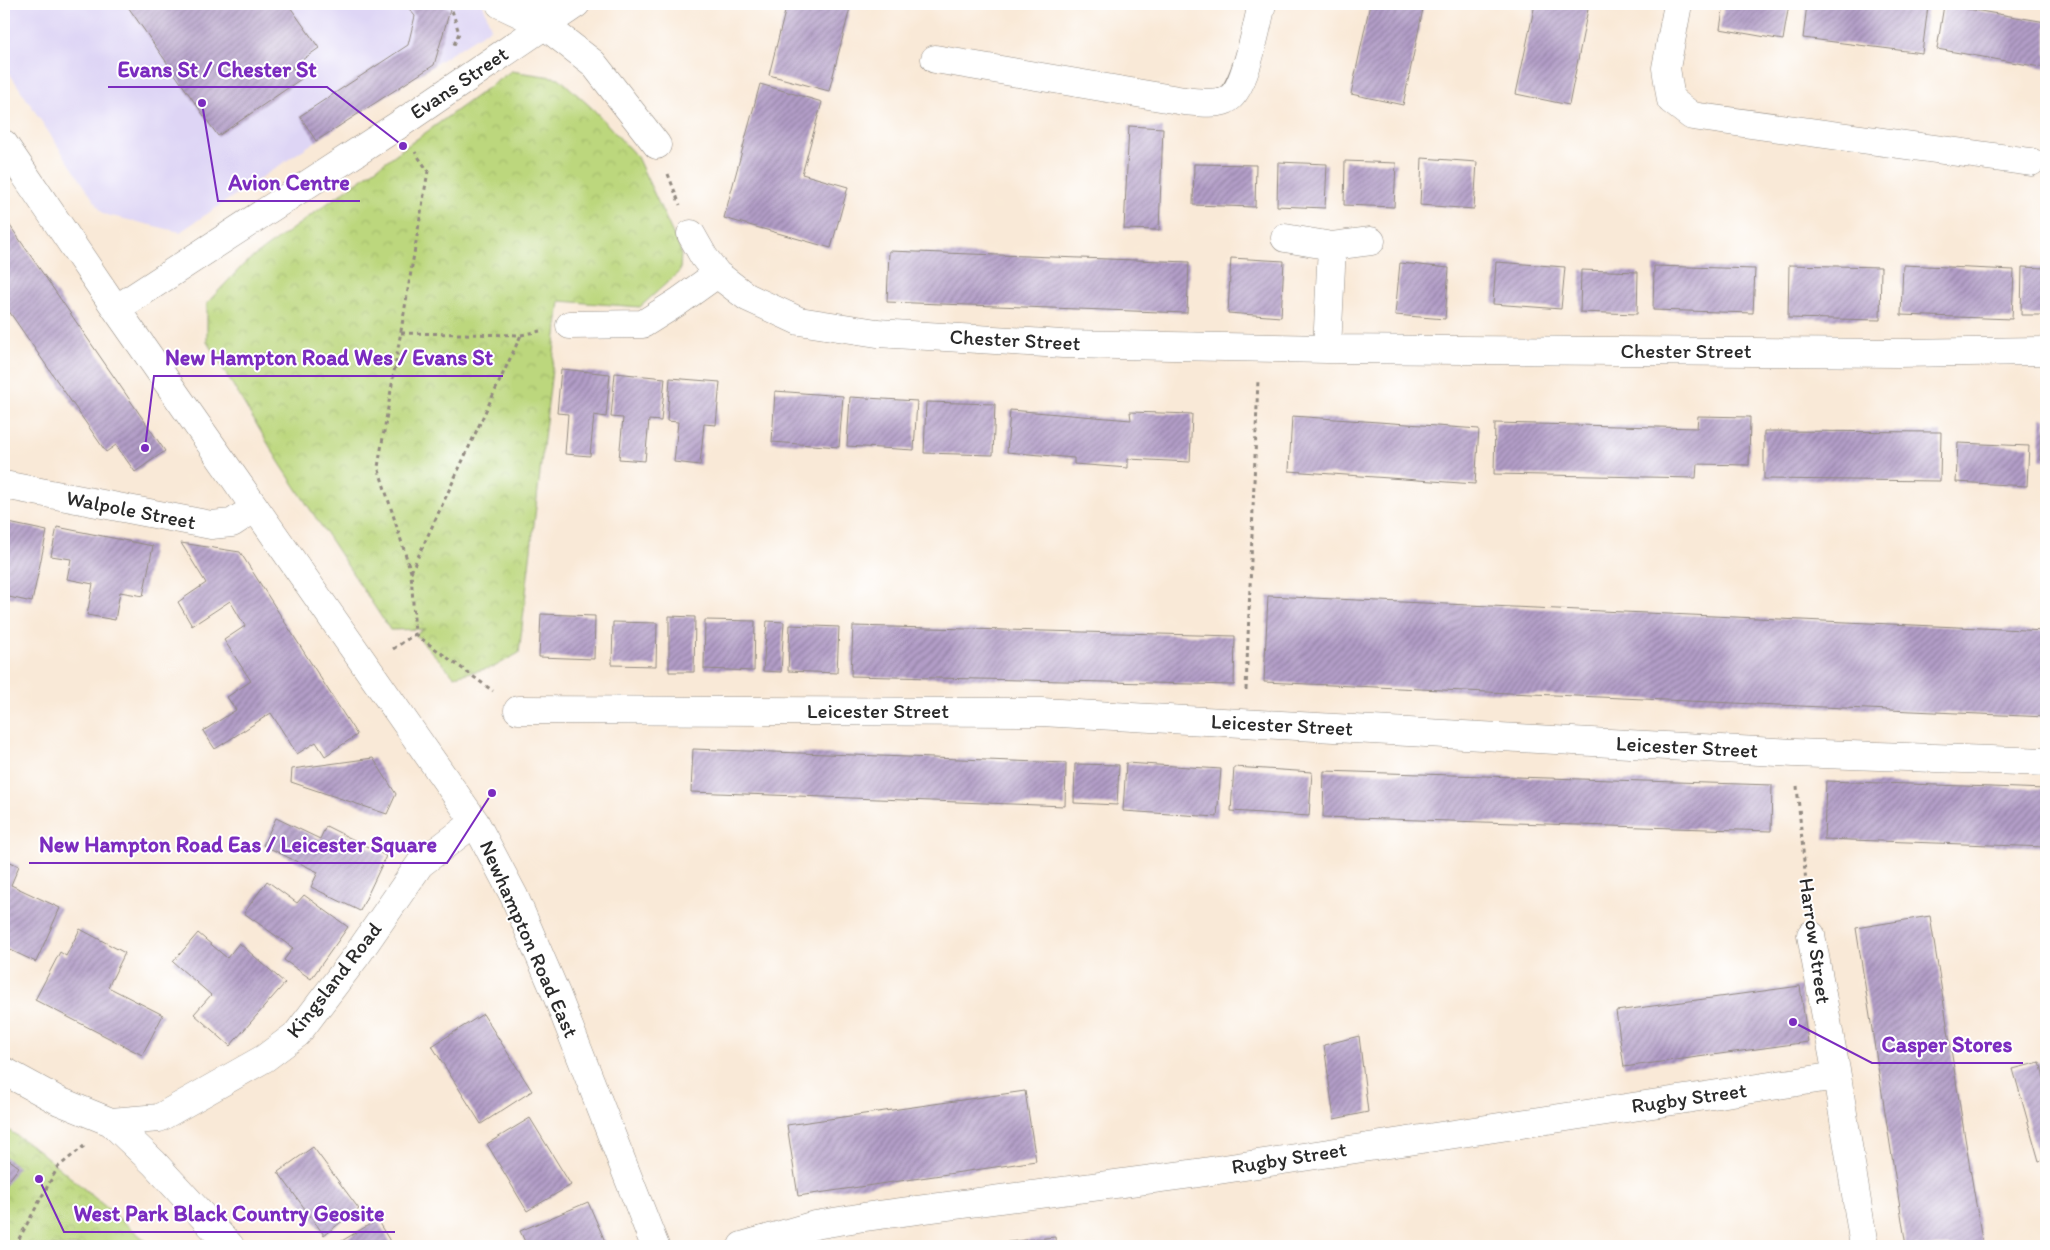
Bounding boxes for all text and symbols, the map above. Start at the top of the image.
street label: Evans Street [405,41,513,124]
callout: Evans St / Chester St [108,50,327,87]
text: Evans St / Chester St [117,56,317,83]
callout: Avion Centre [218,164,360,201]
text: Avion Centre [227,169,350,196]
street label: Chester Street [949,324,1081,355]
street label: Chester Street [1620,338,1752,363]
callout: New Hampton Road Wes / Evans St [154,339,503,376]
text: New Hampton Road Wes / Evans St [165,344,494,371]
street label: Walpole Street [64,485,198,534]
street label: Leicester Street [807,698,949,723]
street label: Leicester Street [1210,708,1354,741]
street label: Leicester Street [1615,730,1759,763]
callout: New Hampton Road Eas / Leicester Square [29,826,447,863]
text: New Hampton Road Eas / Leicester Square [39,831,437,858]
street label: Newhampton Road East [475,836,584,1041]
street label: Harrow Street [1794,876,1837,1006]
street label: Kingsland Road [281,916,387,1043]
callout: Casper Stores [1872,1026,2023,1063]
text: Casper Stores [1882,1031,2013,1058]
street label: Rugby Street [1630,1077,1748,1118]
street label: Rugby Street [1230,1136,1348,1179]
callout: West Park Black Country Geosite [64,1195,395,1232]
text: West Park Black Country Geosite [73,1200,385,1227]

